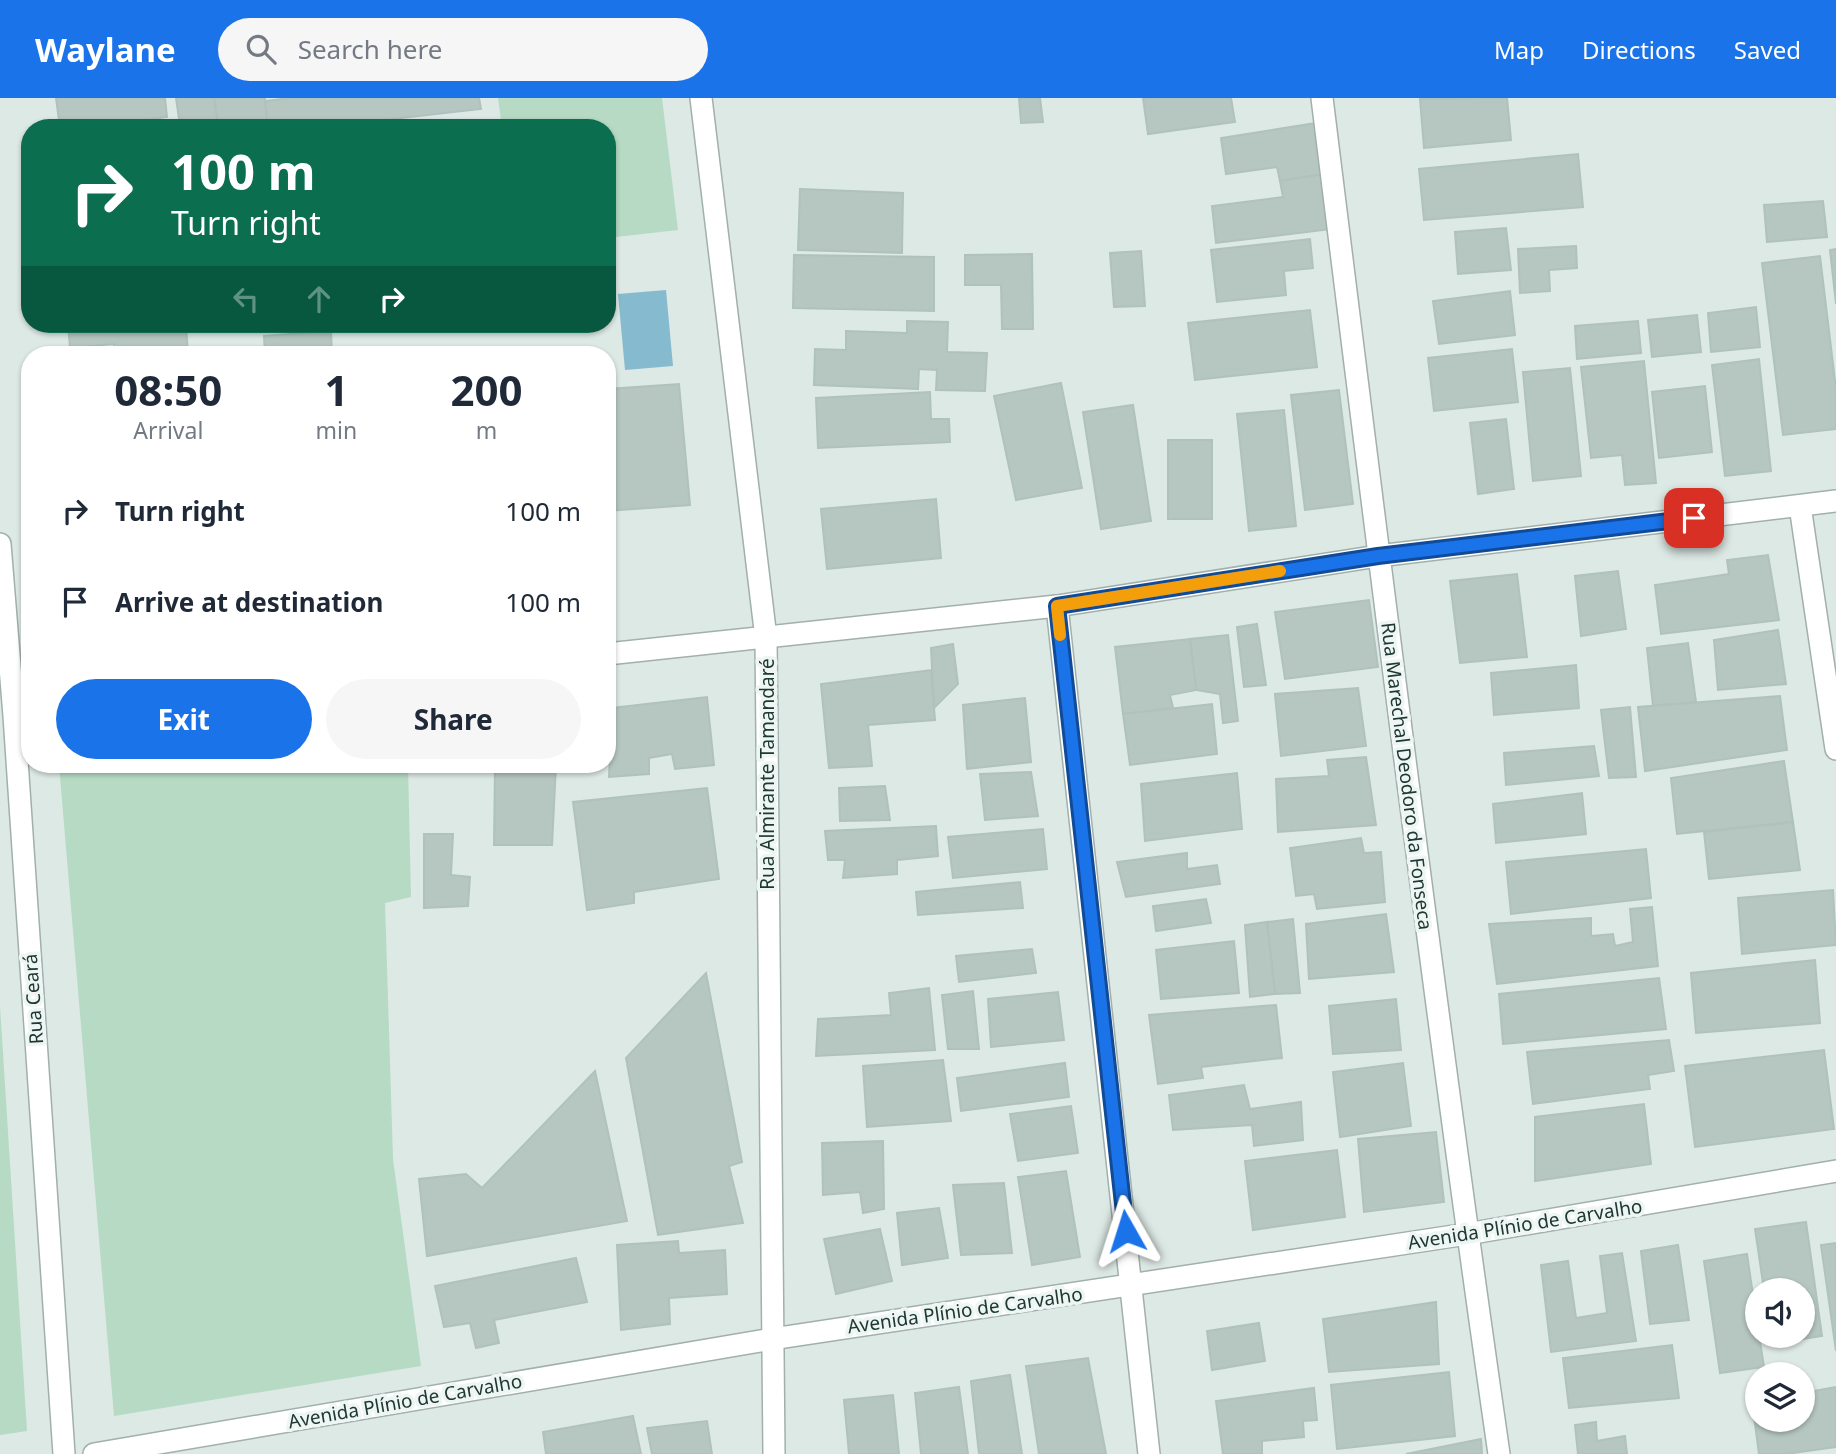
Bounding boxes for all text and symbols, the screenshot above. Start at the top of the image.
search box [218,18,708,81]
text: Waylane [35,27,176,72]
icon: search [242,30,280,68]
text: Search here [298,31,442,67]
text: Map [1494,33,1544,66]
text: Directions [1582,33,1696,66]
text: Saved [1734,33,1801,66]
text: 100 m [171,138,316,204]
icon: right [56,147,147,238]
text: Turn right [171,201,321,244]
icon: left [227,280,265,318]
icon: ahead [300,280,338,318]
icon: right [373,280,411,318]
text: 08:50 [114,361,222,418]
text: 1 [324,361,348,418]
text: 200 [451,361,523,418]
text: Arrival [133,414,203,446]
text: min [316,414,357,446]
text: m [476,414,497,446]
pin [1664,488,1724,548]
icon: right [56,492,94,530]
text: Turn right [115,493,245,529]
text: 100 m [505,493,581,529]
icon: arrive [1675,499,1713,537]
icon: arrive [56,583,94,621]
text: Arrive at destination [115,584,384,620]
text: 100 m [505,584,581,620]
street label: Rua Marechal Deodoro da Fonseca [1375,621,1439,931]
street label: Rua Almirante Tamandaré [754,658,780,890]
button: Exit [56,679,312,759]
button: Share [326,679,581,759]
street label: Rua Ceará [17,953,49,1045]
street label: Avenida Plínio de Carvalho [1406,1193,1644,1255]
position arrow [1089,1194,1163,1268]
map controls [1745,1278,1815,1432]
button: sound [1745,1278,1815,1348]
street label: Avenida Plínio de Carvalho [846,1281,1084,1339]
button: layers [1745,1362,1815,1432]
street label: Avenida Plínio de Carvalho [286,1368,524,1434]

